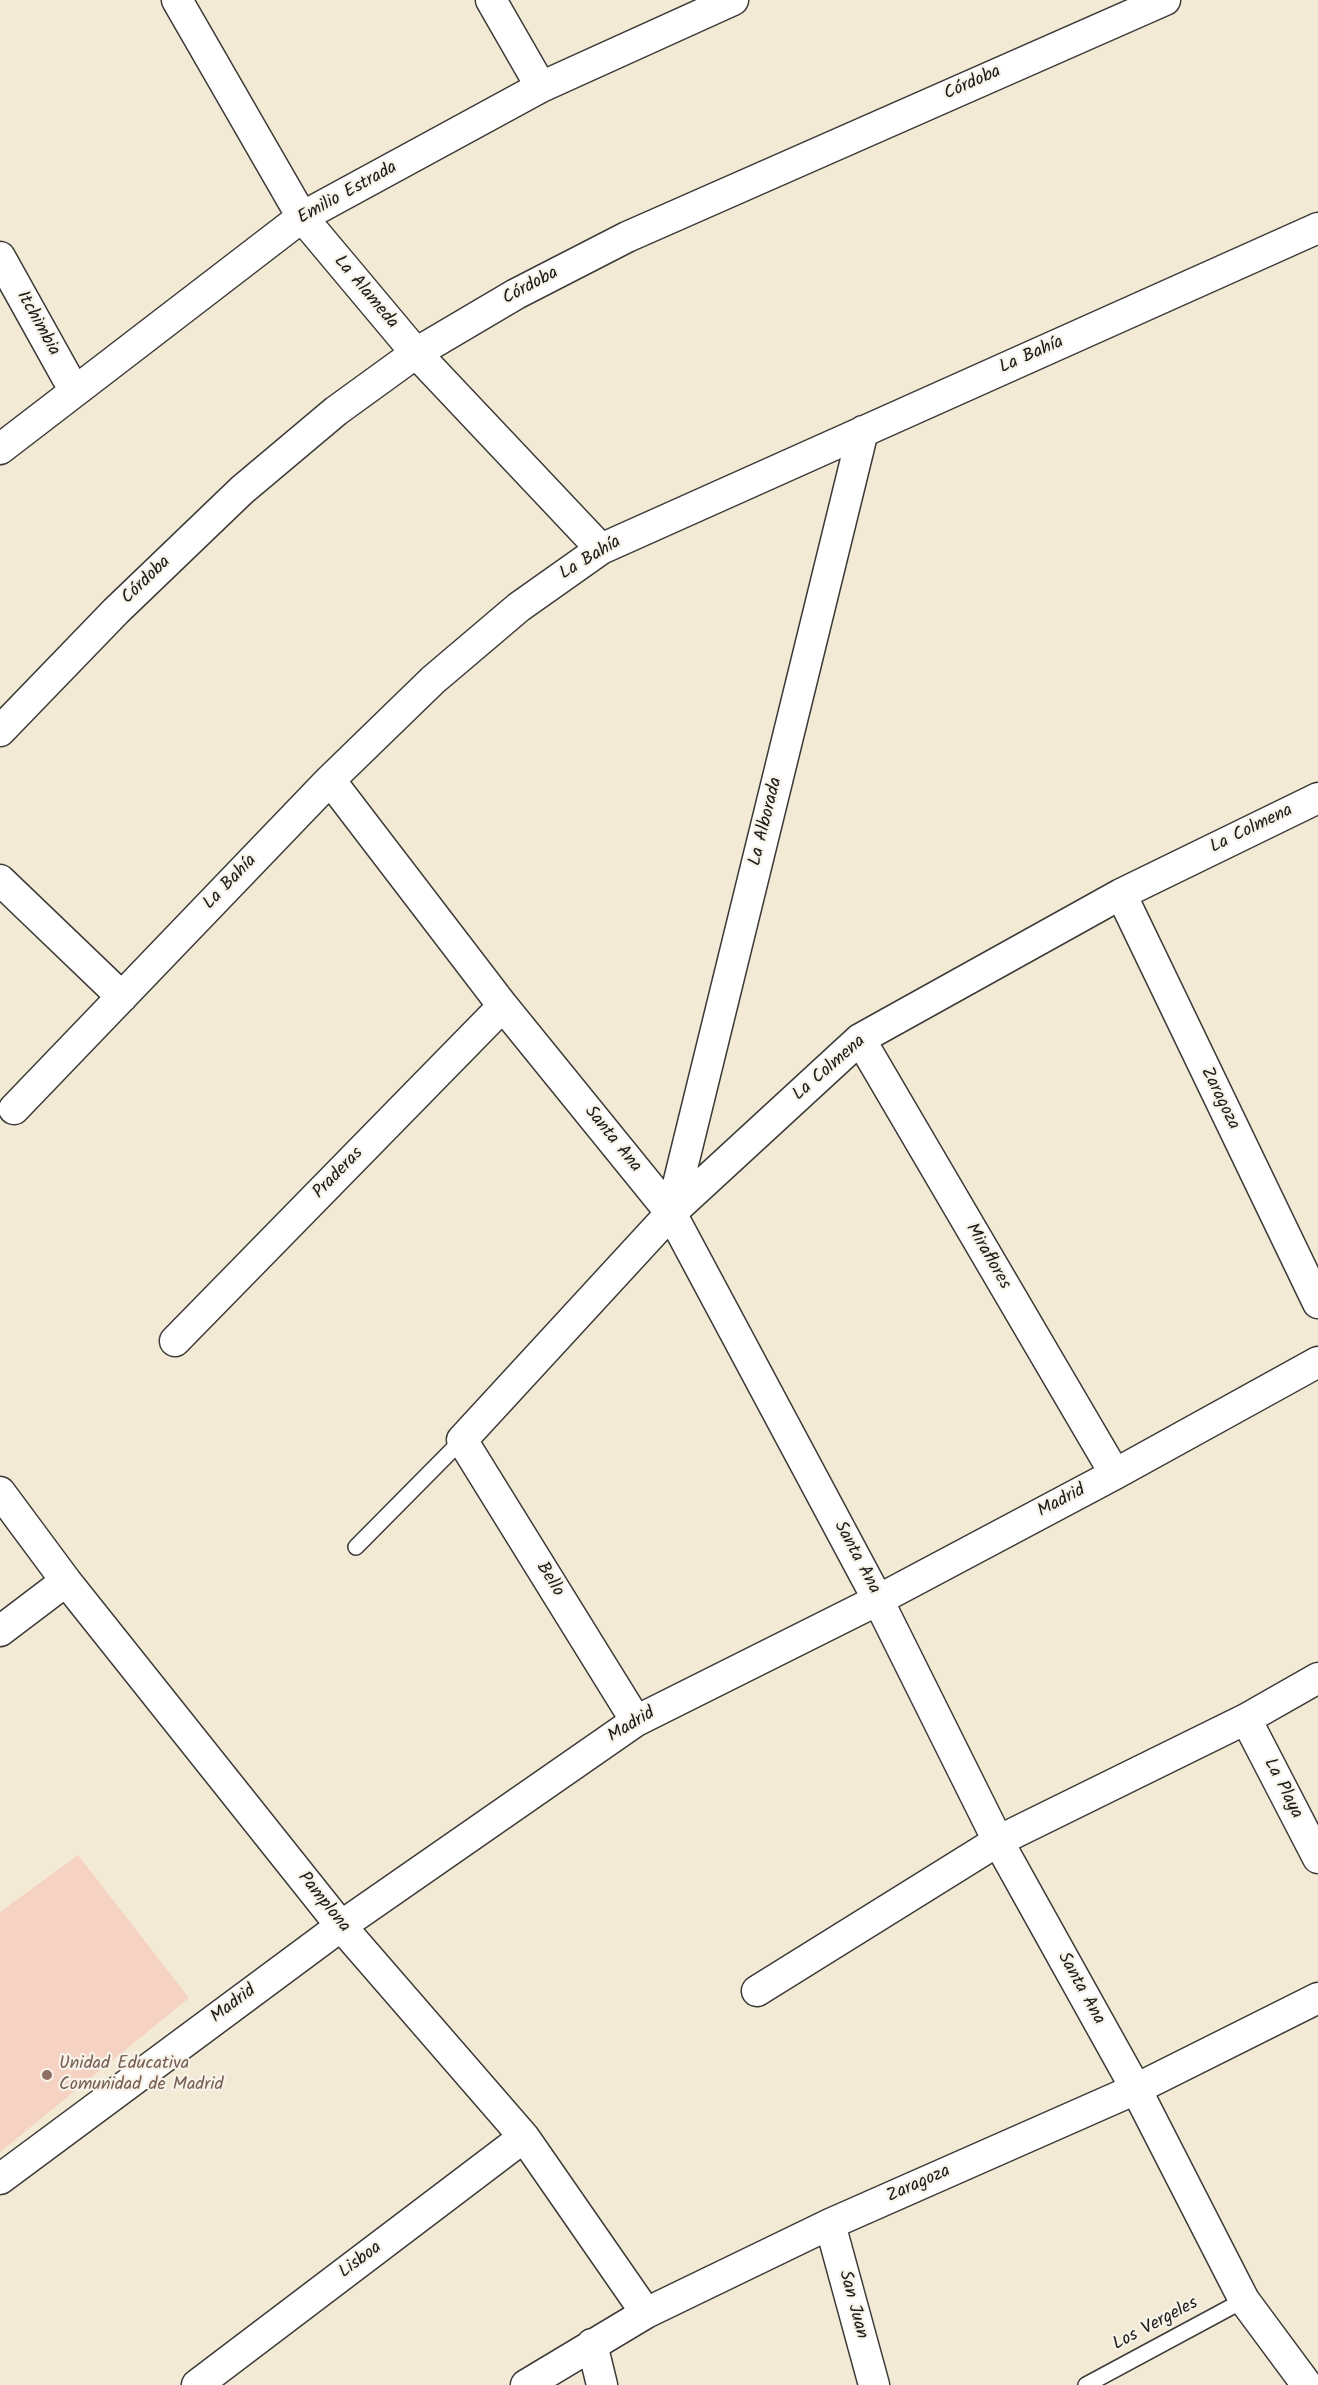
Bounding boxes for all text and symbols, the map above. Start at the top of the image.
street label: Córdoba [941,62,1005,106]
street label: Emilio Estrada [295,158,401,230]
street label: La Alameda [328,252,402,334]
street label: Córdoba [499,263,563,311]
street label: Itchimbia [10,288,64,360]
street label: La Bahía [997,332,1067,380]
street label: La Bahía [556,532,626,586]
street label: Córdoba [118,552,176,610]
street label: La Alborada [746,776,788,868]
street label: La Colmena [1207,801,1297,859]
street label: La Bahía [200,851,262,915]
street label: La Colmena [789,1032,871,1106]
street label: Zaragoza [1195,1064,1243,1134]
street label: Santa Ana [579,1102,645,1178]
street label: Praderas [309,1144,369,1204]
street label: Miraflores [960,1220,1014,1294]
street label: Madrid [1034,1481,1090,1523]
street label: Santa Ana [828,1518,884,1598]
street label: Bello [530,1559,568,1601]
street label: Madrid [605,1704,659,1748]
street label: La Playa [1258,1755,1306,1823]
street label: Pamplona [292,1868,354,1938]
street label: Santa Ana [1051,1949,1109,2029]
street label: Madrid [207,1981,261,2029]
place label: Unidad Educativa Comunidad de Madrid [59,2054,224,2096]
marker: Unidad Educativa Comunidad de Madrid [40,2068,54,2082]
street label: Zaragoza [884,2161,954,2209]
street label: Lisboa [335,2238,387,2284]
street label: San Juan [833,2268,871,2342]
street label: Los Vergeles [1110,2294,1202,2356]

